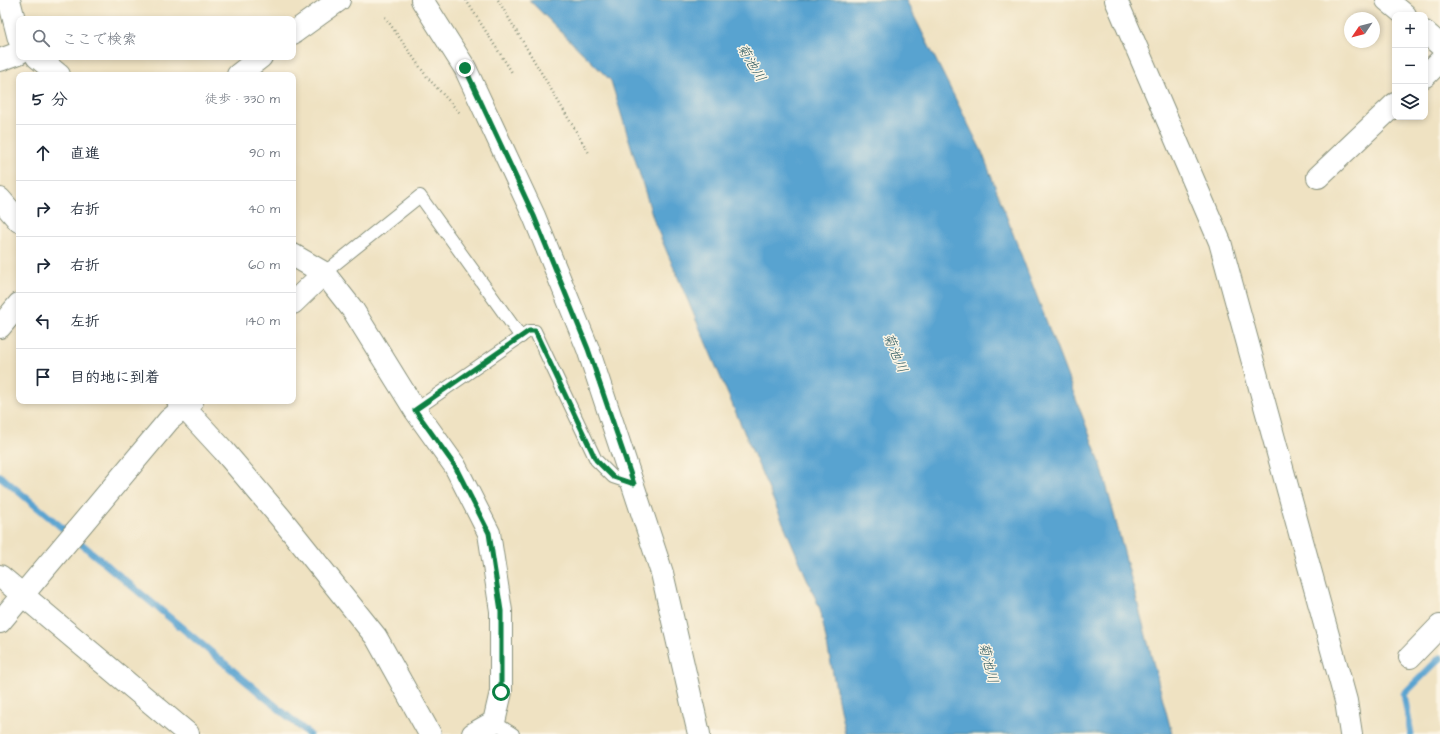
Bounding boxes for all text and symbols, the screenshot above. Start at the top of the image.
north arrow [1344,12,1380,48]
map controls [1392,12,1428,120]
button: + [1392,12,1428,48]
search box [16,16,296,60]
icon: search [30,27,52,49]
text: ここで検索 [62,29,137,50]
water label: 菊池川 [732,40,770,86]
button: − [1392,48,1428,84]
route end [456,59,474,77]
button: layers [1392,84,1428,120]
text: 5 分 [32,88,68,112]
text: 徒歩 · 330 m [205,90,280,108]
icon: ahead [32,142,54,164]
text: 直進 [70,143,100,164]
text: 90 m [249,144,280,162]
icon: right [32,198,54,220]
text: 右折 [70,199,100,220]
text: 40 m [248,200,280,218]
icon: right [32,254,54,276]
text: 右折 [70,255,100,276]
text: 60 m [248,256,280,274]
icon: left [32,310,54,332]
text: 左折 [70,311,100,332]
text: 140 m [246,312,280,330]
water label: 菊池川 [878,330,912,376]
icon: arrive [32,366,54,388]
text: 目的地に到着 [70,367,160,388]
water label: 菊池川 [973,640,1003,686]
route start [492,683,510,701]

